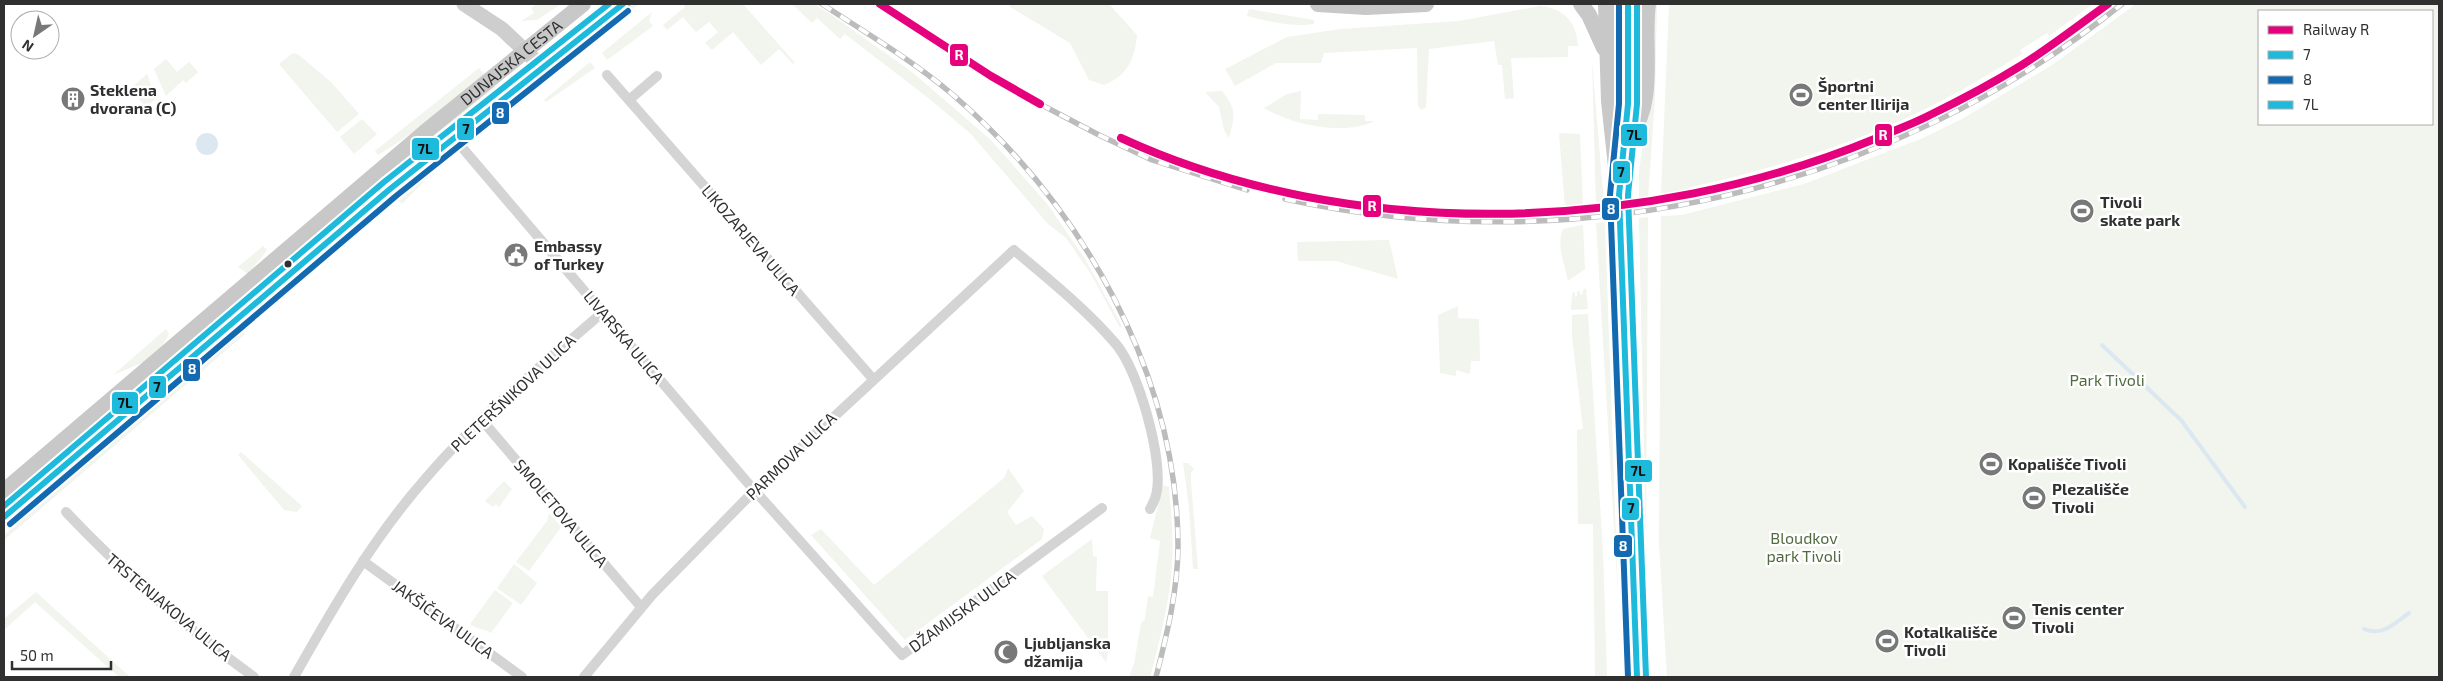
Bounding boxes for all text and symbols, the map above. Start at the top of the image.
north arrow [10,10,60,60]
legend [2258,10,2433,125]
street label: DUNAJSKA CESTA [456,15,565,109]
text: Railway R [2303,20,2369,38]
text: N [19,36,36,56]
line badge: R [949,43,969,67]
text: 7 [2303,45,2311,63]
text: R [954,46,964,63]
text: 8 [2303,70,2312,88]
place label: Športni center Ilirija [1818,76,1909,113]
place label: Steklena dvorana (C) [90,80,177,117]
sports icon: Športni center Ilirija [1788,82,1814,108]
building icon: Steklena dvorana (C) [60,86,86,112]
text: 7L [2303,95,2319,113]
line badge: 8 [491,101,510,125]
text: 8 [496,104,504,121]
line badge: 7 [456,117,475,141]
text: 7 [462,120,470,137]
line badge: 7L [1620,123,1648,147]
line badge: R [1874,123,1893,147]
text: 7L [1627,126,1642,143]
text: R [1878,126,1888,143]
line badge: 7L [411,137,440,161]
text: 7L [418,140,433,157]
line badge: 7 [1612,160,1631,184]
text: 7 [1617,163,1625,180]
street label: LIKOZARJEVA ULICA [698,181,804,299]
place label: Tivoli skate park [2100,192,2180,229]
line badge: R [1362,194,1382,218]
text: R [1367,197,1377,214]
line badge: 8 [1601,197,1620,221]
sports icon: Tivoli skate park [2069,198,2095,224]
text: 8 [1607,200,1615,217]
place label: Embassy of Turkey [534,236,604,274]
public building icon: Embassy of Turkey [503,242,529,268]
unlabelled marker [283,259,293,269]
street label: LIVARSKA ULICA [580,286,669,387]
street label: PLETERŠNIKOVA ULICA [446,330,579,455]
line badge: 8 [182,358,201,382]
text: 8 [188,360,196,377]
park label: Park Tivoli [2069,370,2145,389]
line badge: 7 [148,375,167,399]
text: 7 [153,378,161,395]
line badge: 7L [111,391,139,415]
text: 7L [118,394,133,411]
street label: PARMOVA ULICA [742,408,840,503]
sports icon: Kopališče Tivoli [1978,451,2004,477]
place label: Kopališče Tivoli [2008,454,2126,473]
street label: SMOLETOVA ULICA [511,455,612,571]
line badge: 7L [1624,459,1653,483]
text: 7L [1631,462,1646,479]
place label: Plezališče Tivoli [2052,479,2129,516]
sports icon: Plezališče Tivoli [2021,485,2047,511]
line badge: 7 [1621,497,1640,521]
text: 7 [1627,499,1635,516]
park label: Bloudkov park Tivoli [1766,528,1842,565]
line badge: 8 [1613,534,1633,558]
text: 8 [1619,537,1627,554]
street label: TRSTENJAKOVA ULICA [103,549,236,664]
street label: DŽAMIJSKA ULICA [905,566,1019,656]
street label: JAKŠIČEVA ULICA [389,575,498,662]
place label: Tenis center Tivoli [2032,599,2124,636]
sports icon: Tenis center Tivoli [2001,605,2027,631]
place label: Kotalkališče Tivoli [1904,622,1998,659]
sports icon: Kotalkališče Tivoli [1874,628,1900,654]
place label: Ljubljanska džamija [1024,633,1111,670]
scale bar [12,638,111,670]
mosque icon: Ljubljanska džamija [993,639,1019,665]
text: 50 m [20,646,54,664]

